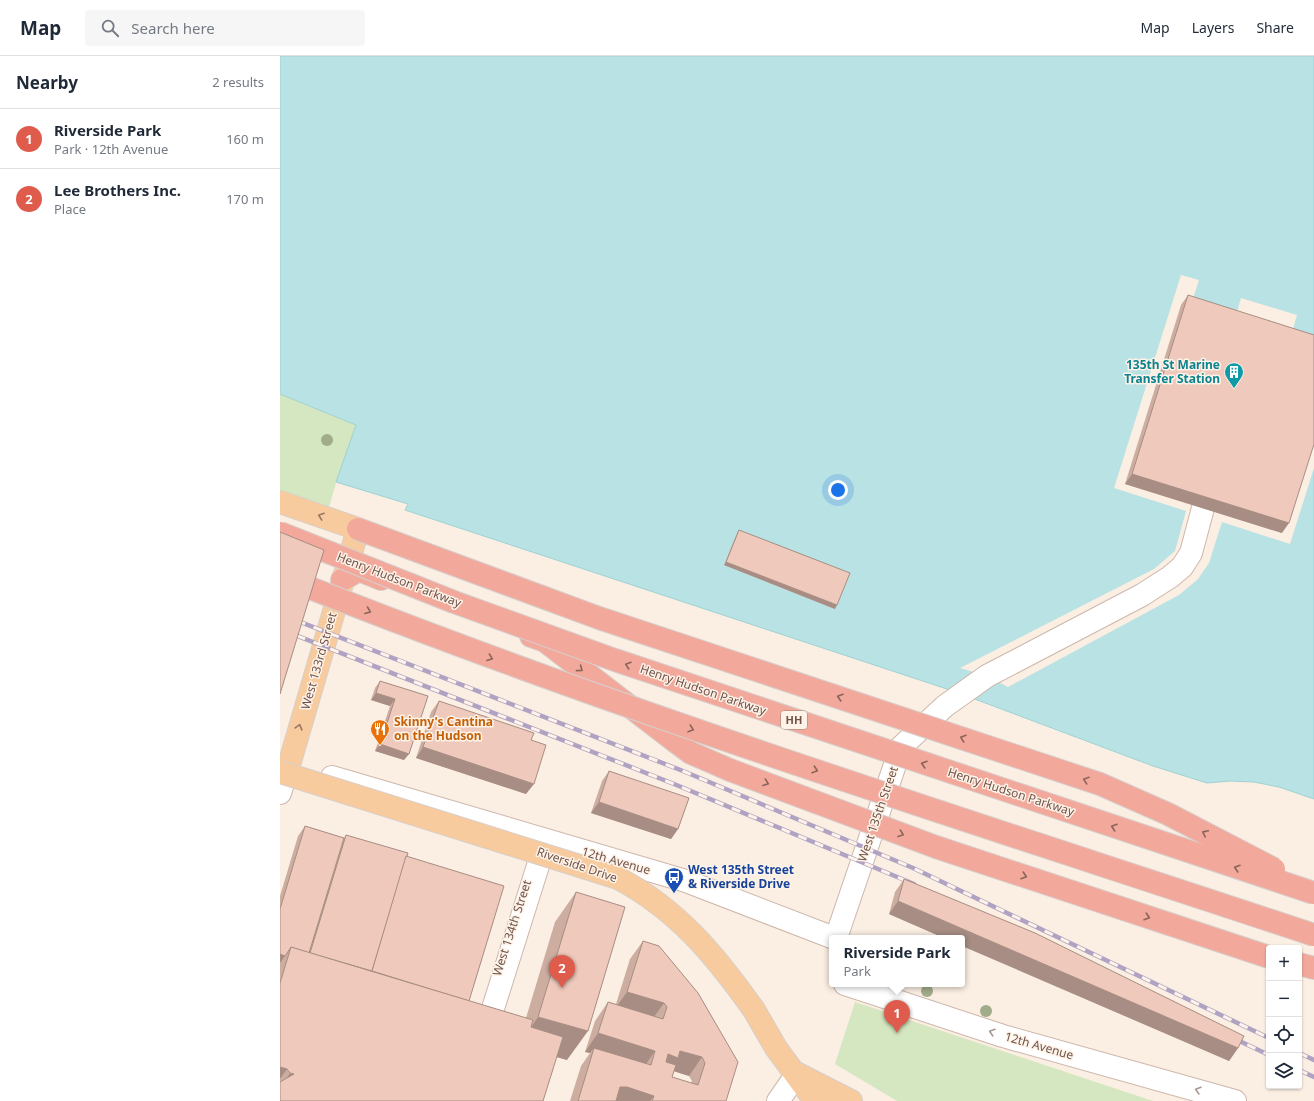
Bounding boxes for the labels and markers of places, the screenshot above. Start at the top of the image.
place label: 135th St Marine Transfer Station [1124,356,1220,387]
building icon: 135th St Marine Transfer Station [1223,361,1245,389]
place label: Skinny's Cantina on the Hudson [394,713,493,744]
restaurant icon: Skinny's Cantina on the Hudson [369,718,391,746]
place label: West 135th Street & Riverside Drive [688,861,794,892]
bus stop icon: West 135th Street & Riverside Drive [663,866,685,894]
pin: 2 [549,955,575,988]
pin: 1 [884,1000,910,1033]

